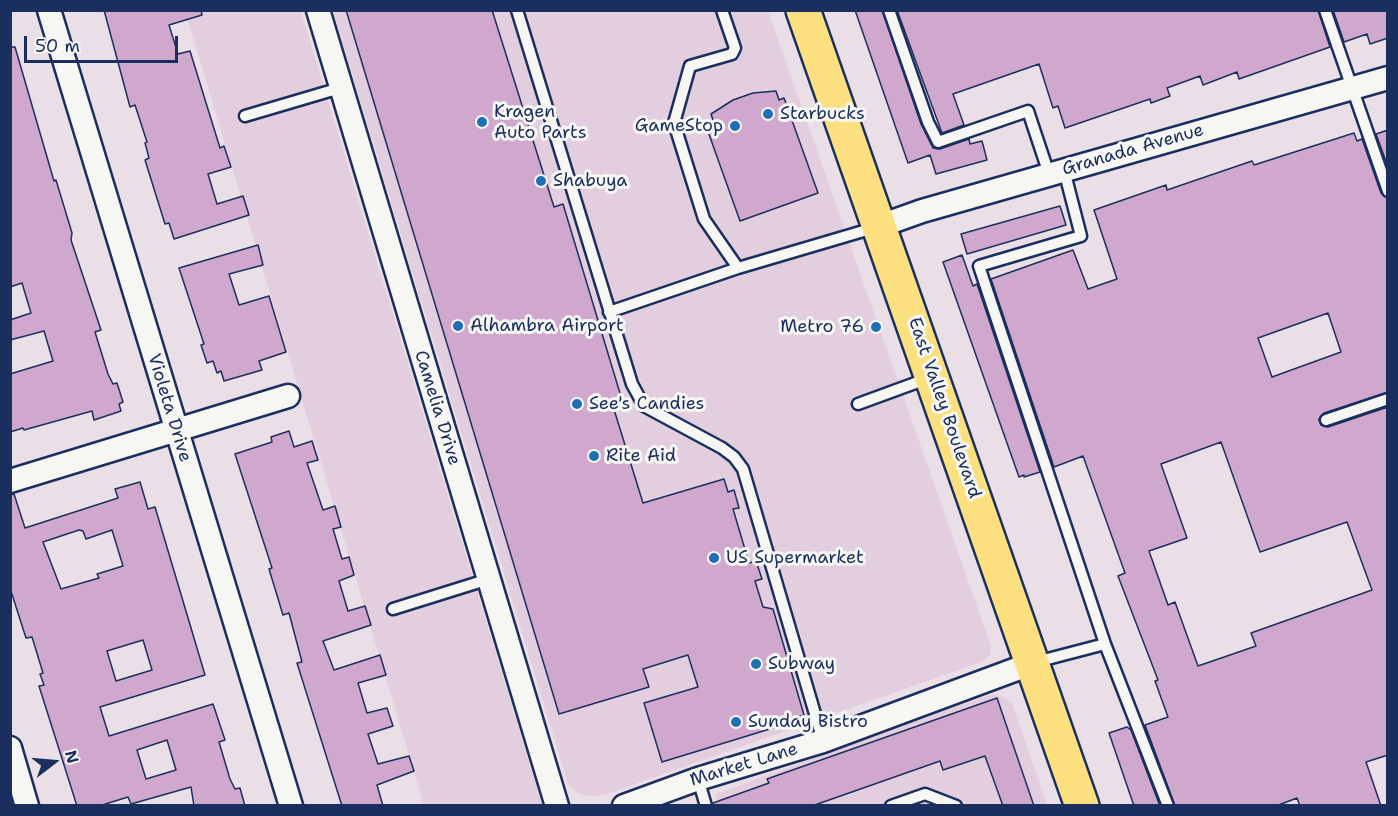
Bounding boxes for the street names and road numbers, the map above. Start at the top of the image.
street label: Granada Avenue [1060,119,1206,181]
street label: East Valley Boulevard [903,315,985,501]
street label: Camelia Drive [409,348,465,468]
street label: Violeta Drive [142,351,196,465]
street label: Market Lane [687,738,801,792]

